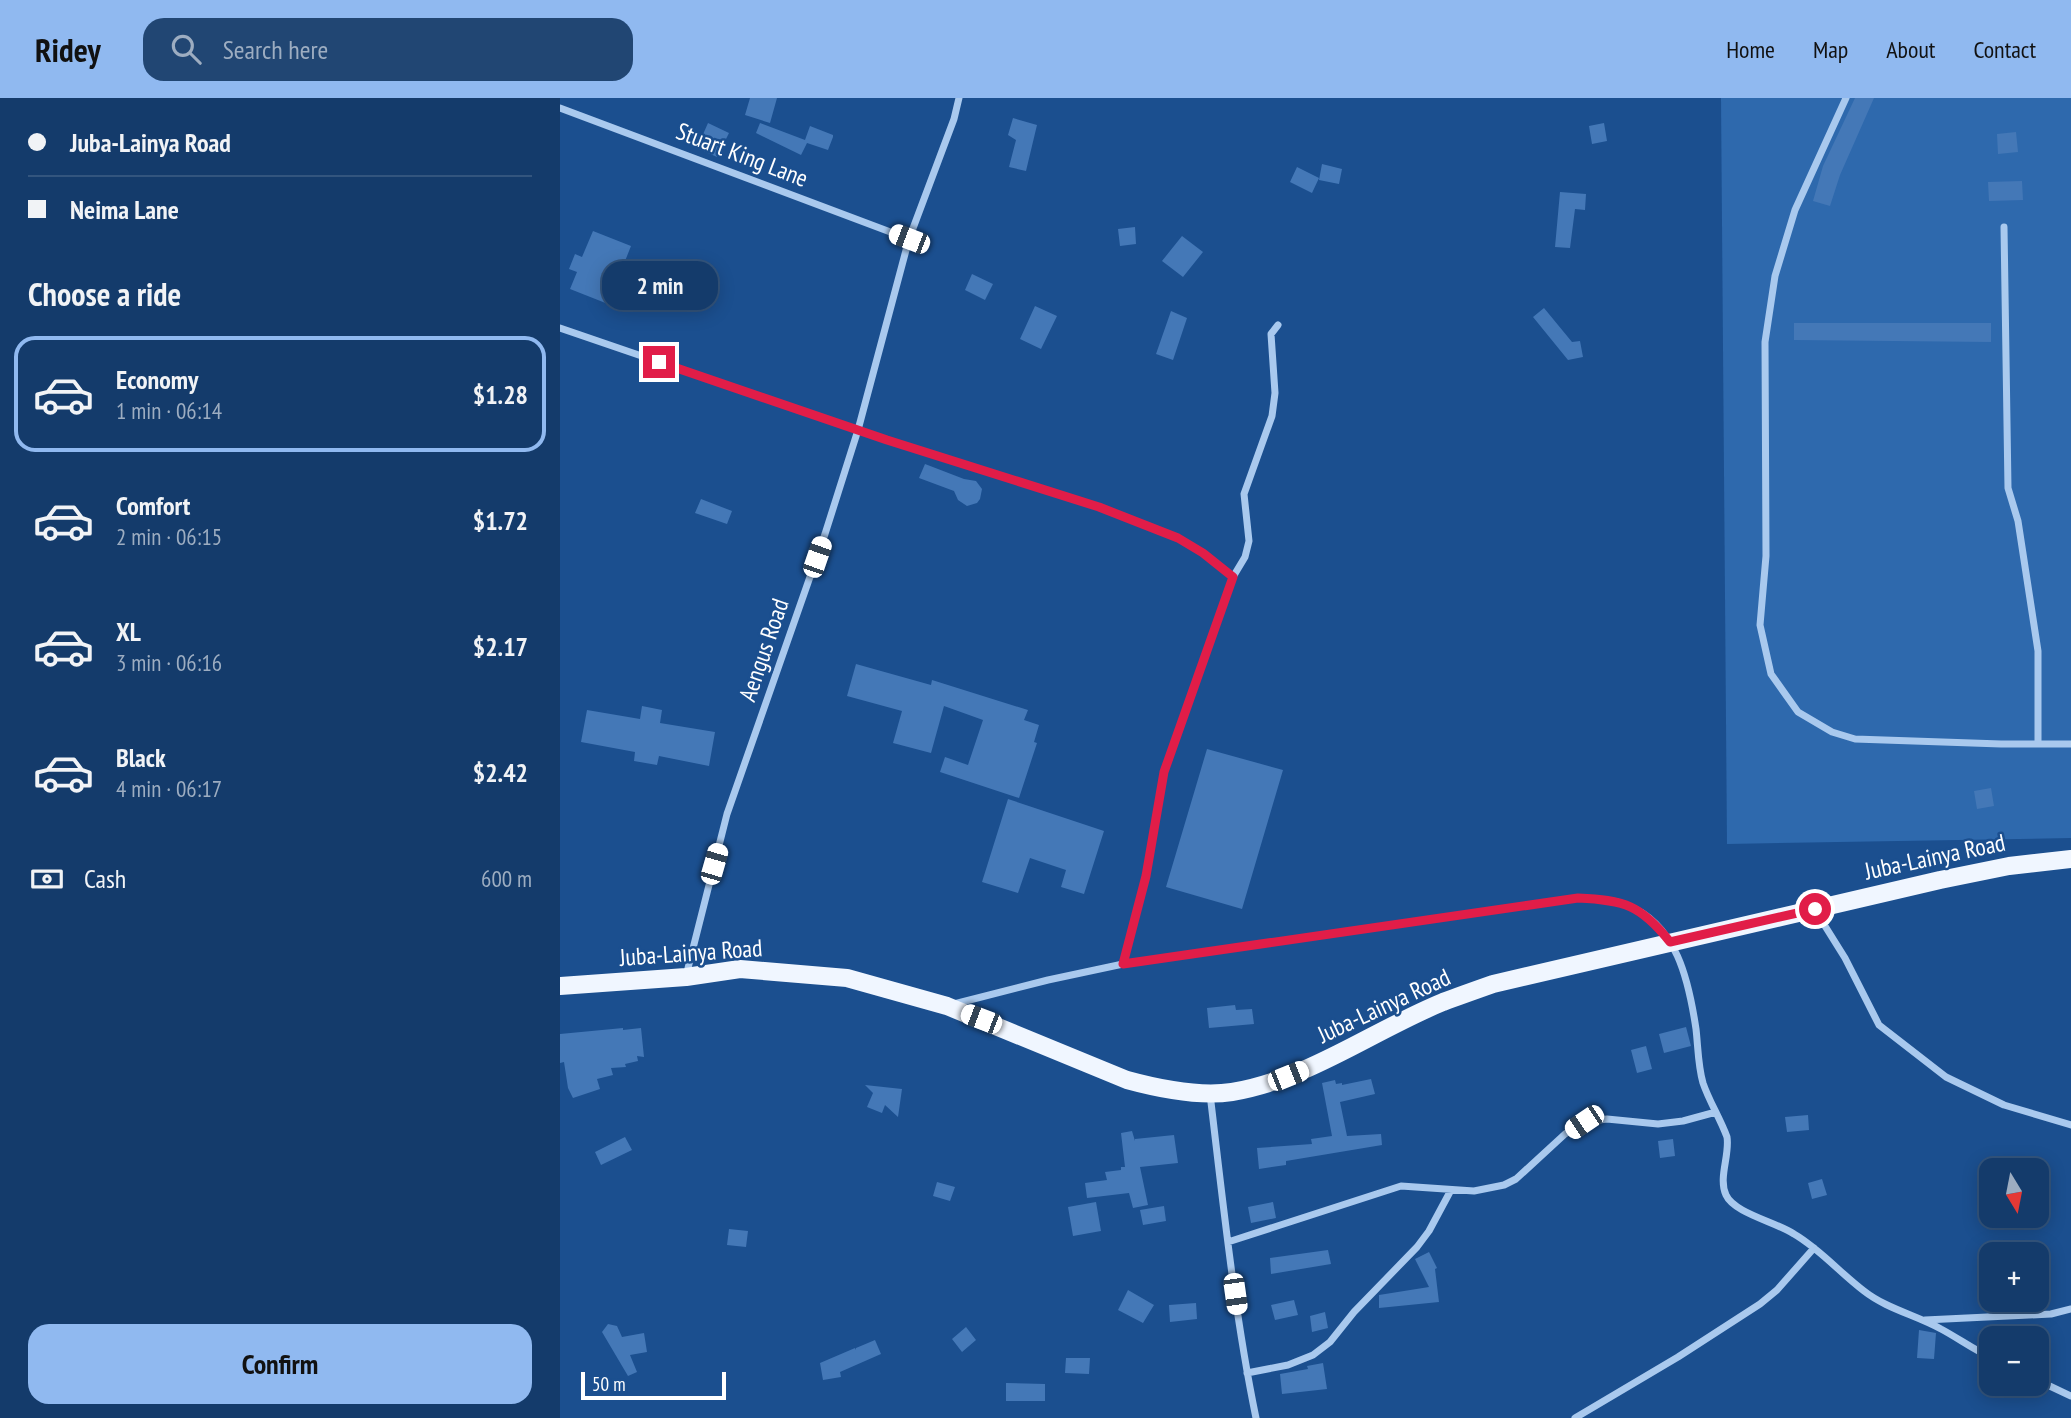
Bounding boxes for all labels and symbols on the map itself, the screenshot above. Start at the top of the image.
street label: Stuart King Lane [672,115,812,194]
car [886,222,933,256]
callout: 2 min [601,260,717,310]
route end [643,346,675,378]
car [801,534,834,580]
street label: Aengus Road [732,594,796,705]
street label: Juba-Lainya Road [1861,827,2008,887]
car [699,841,730,887]
route start [1799,893,1831,925]
street label: Juba-Lainya Road [618,932,763,973]
street label: Juba-Lainya Road [1312,961,1455,1050]
car [958,1002,1005,1036]
car [1265,1058,1312,1094]
car [1561,1102,1608,1142]
north arrow [1979,1158,2049,1228]
car [1222,1272,1249,1316]
scale bar [581,1369,726,1401]

